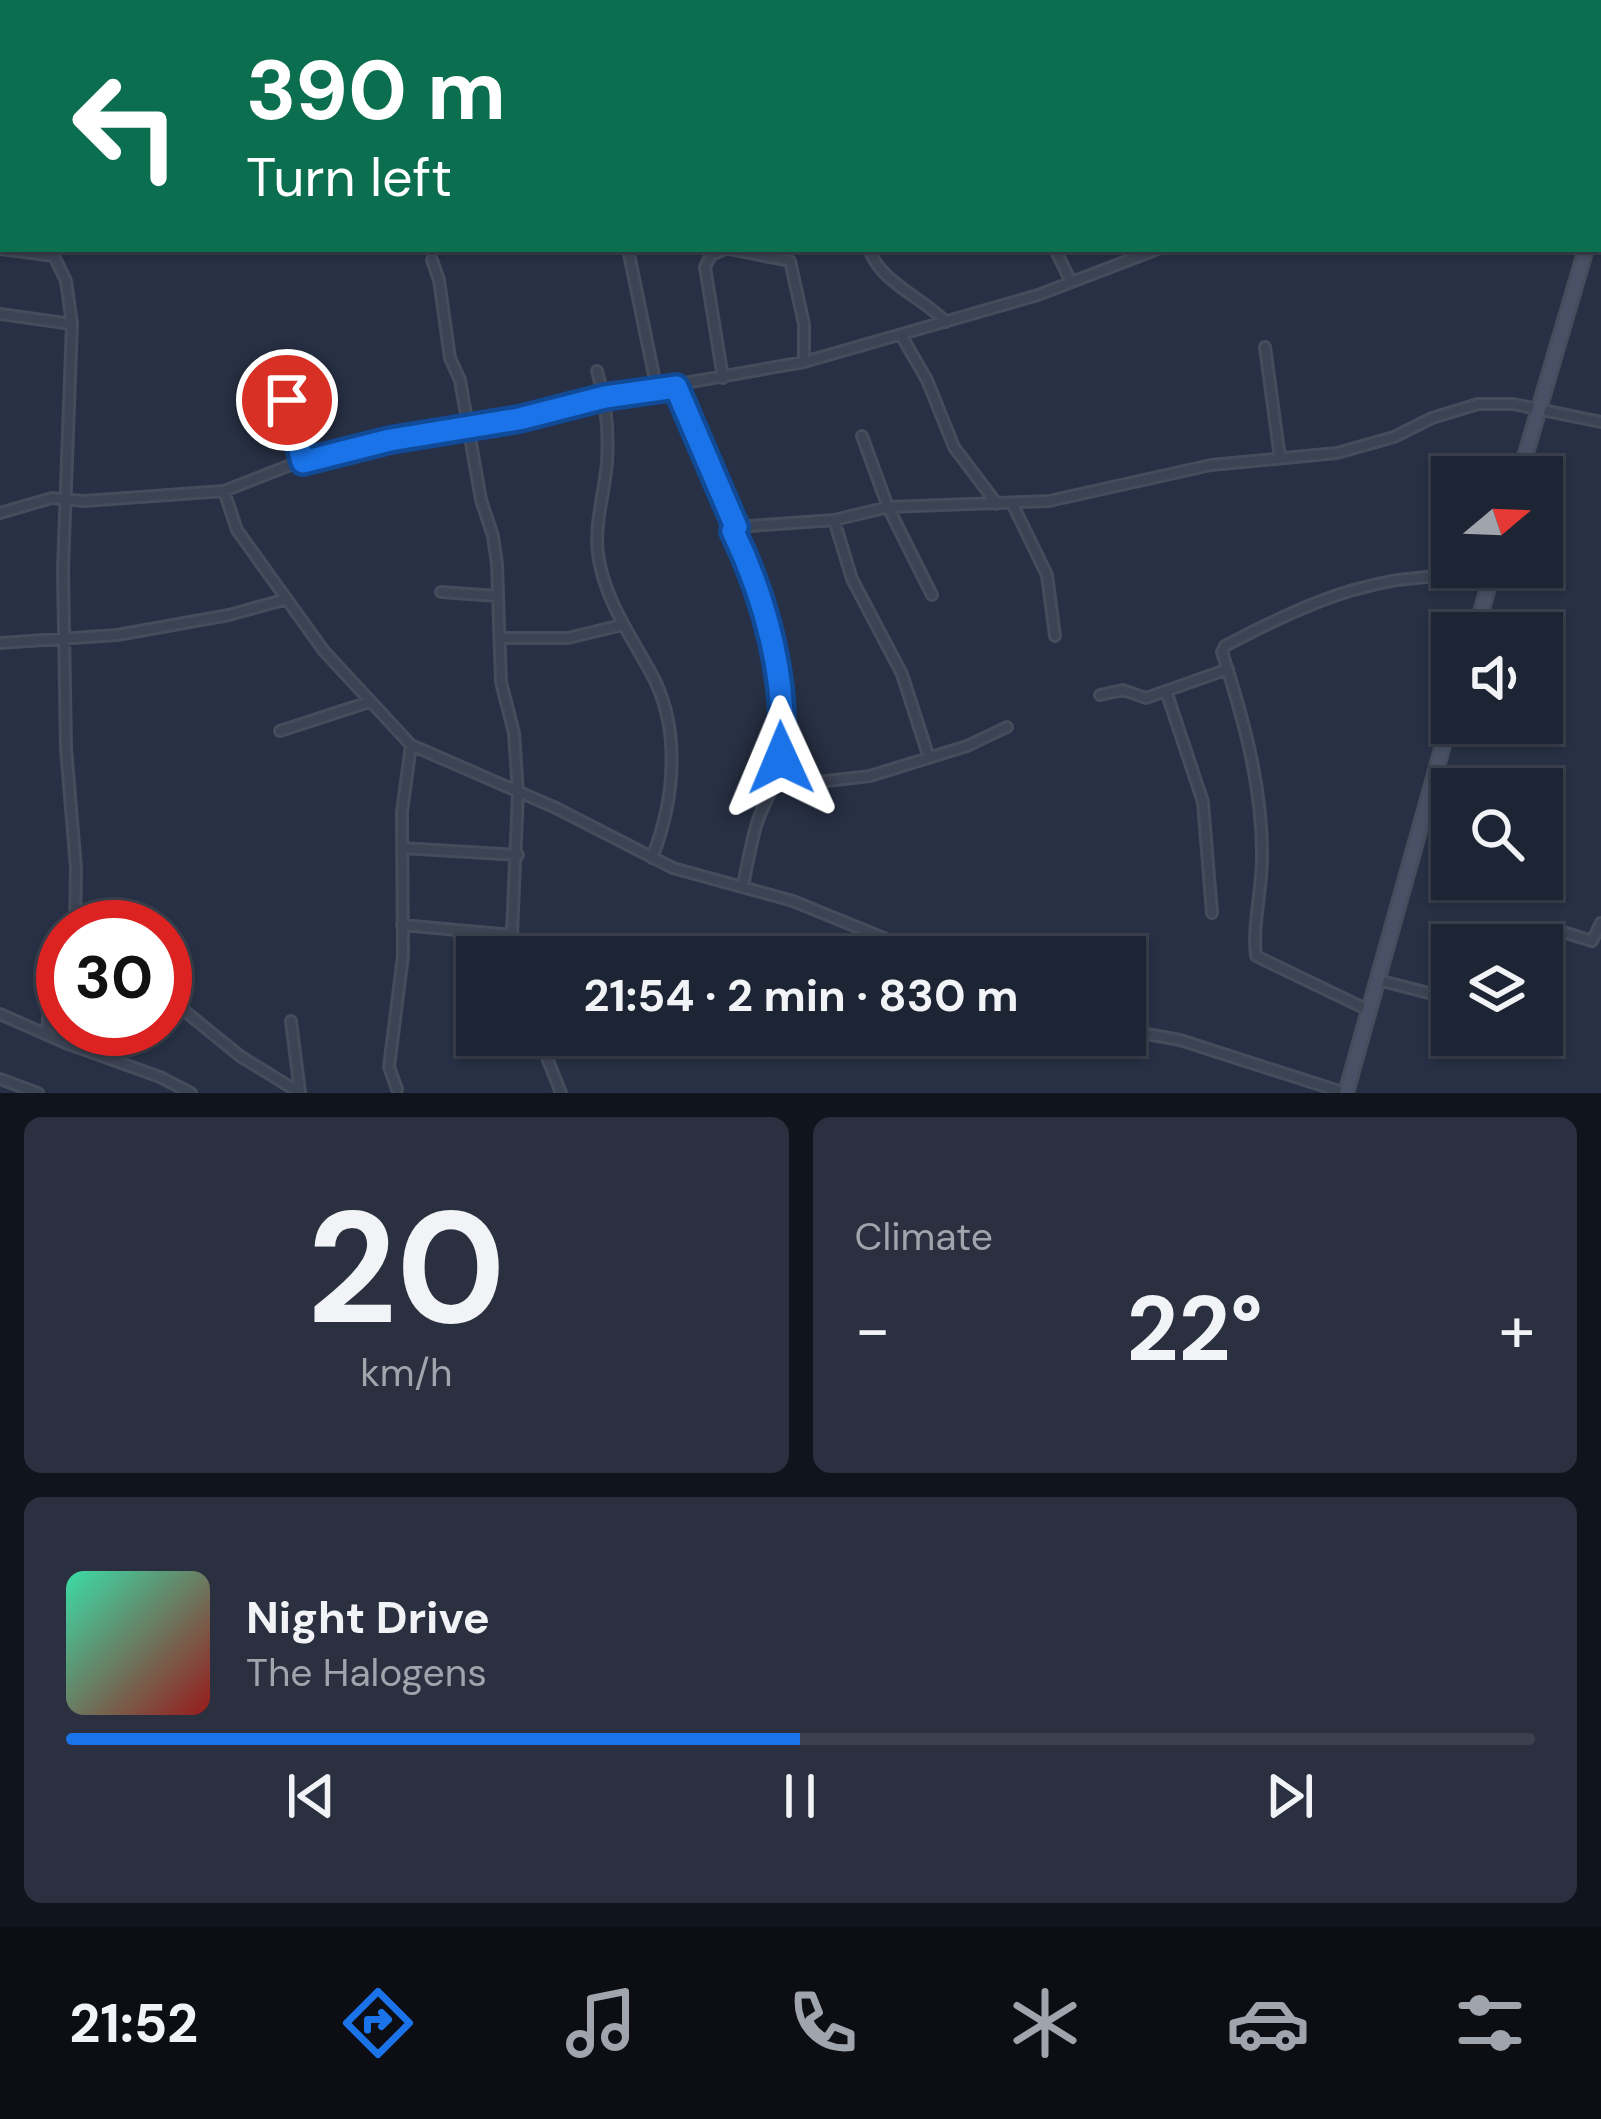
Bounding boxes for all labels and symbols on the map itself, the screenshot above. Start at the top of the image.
pin [236,349,338,451]
north arrow [1431,456,1563,588]
position arrow [718,695,844,821]
speed limit sign: 30 [36,900,192,1056]

